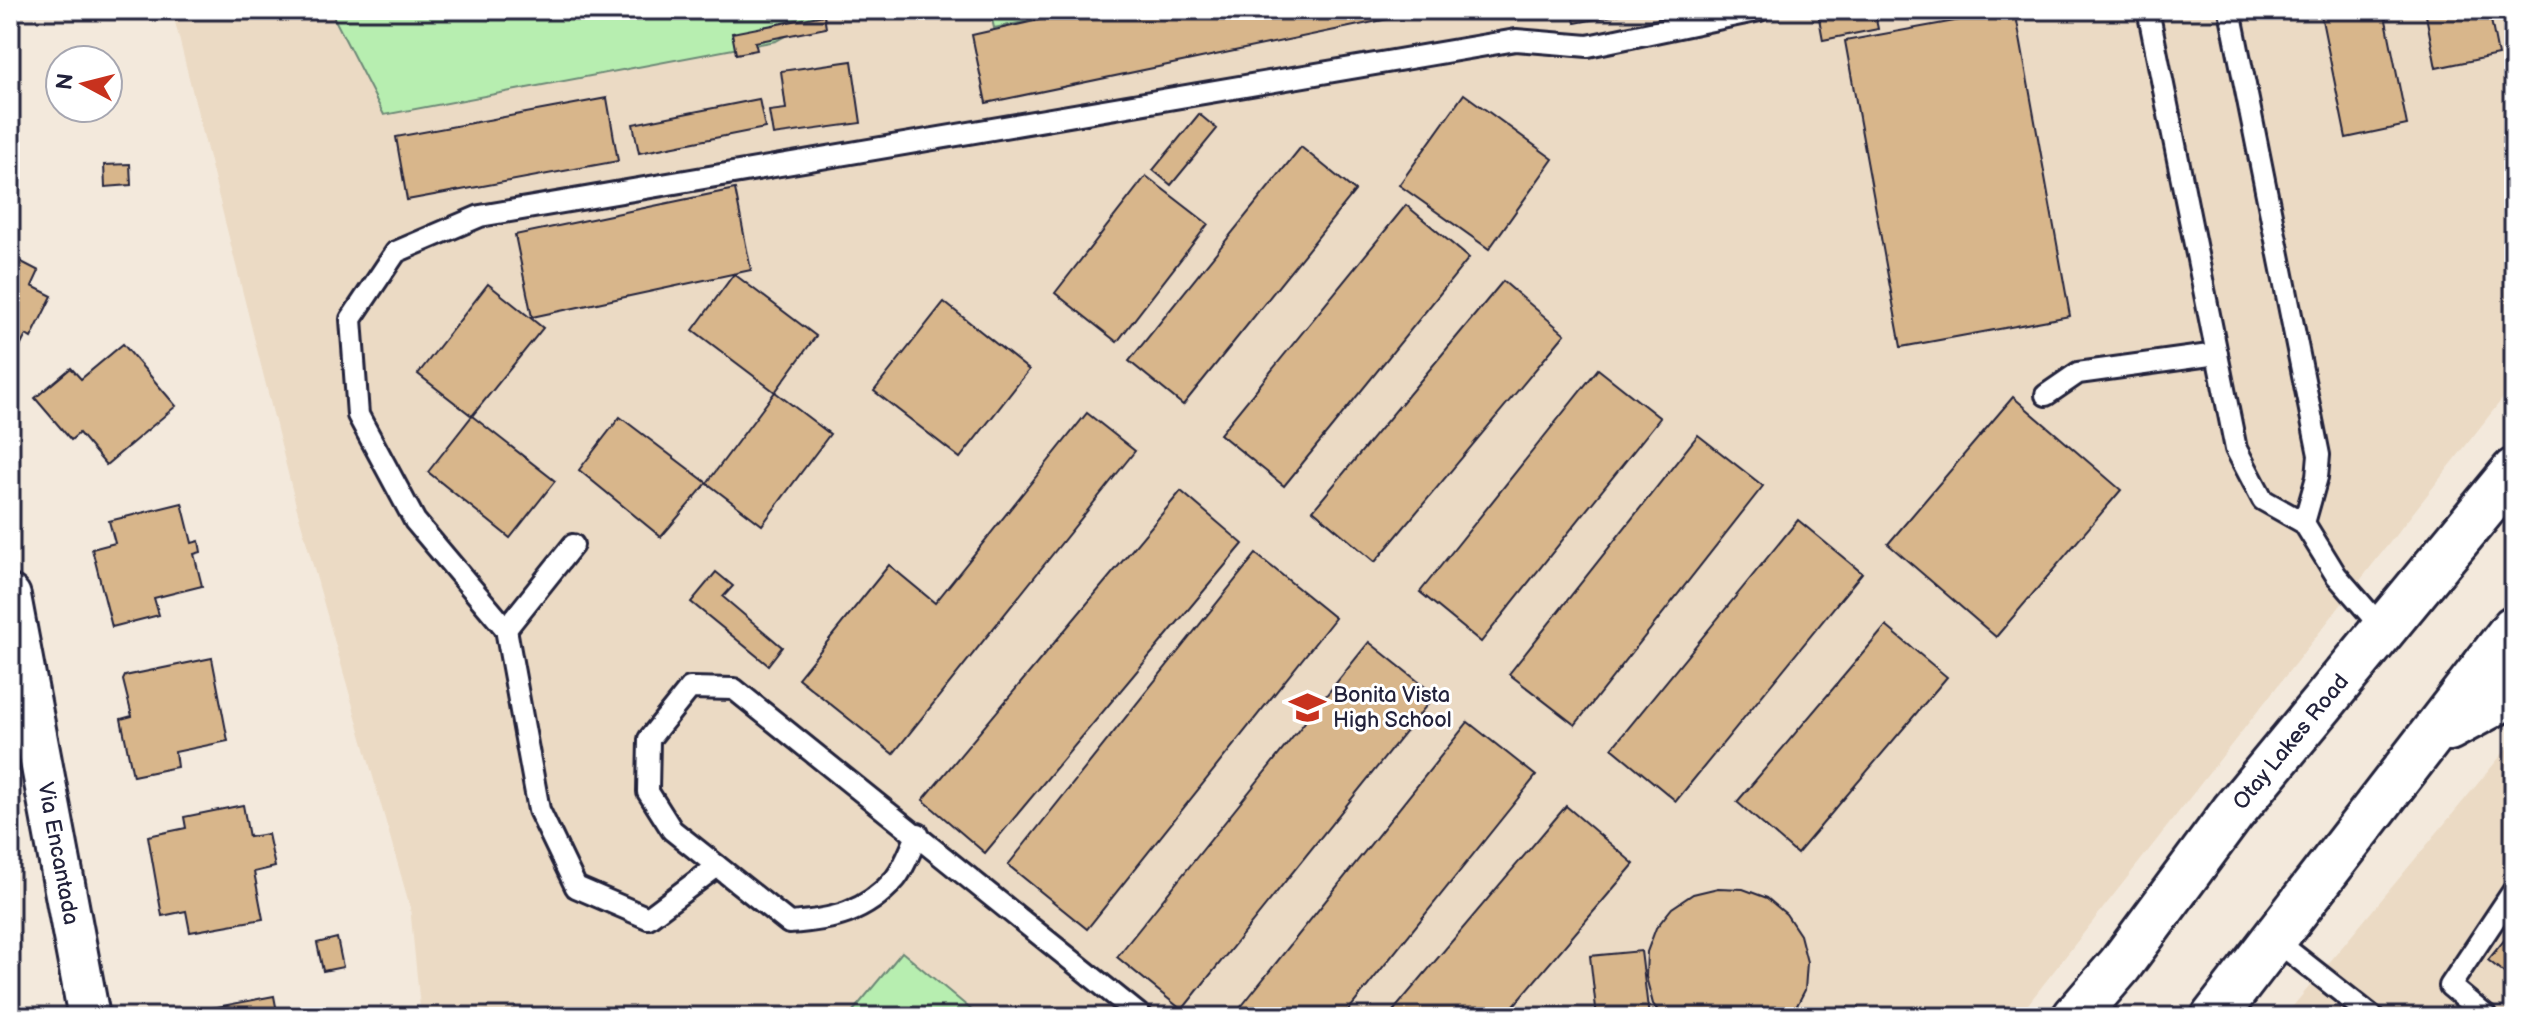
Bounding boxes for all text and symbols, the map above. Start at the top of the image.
north arrow [44,44,124,124]
text: N [51,72,80,92]
street label: Otay Lakes Road [2227,668,2355,815]
place label: Bonita Vista High School [1333,682,1452,734]
school or university icon: Bonita Vista High School [1288,689,1326,727]
street label: Via Encantada [32,780,85,927]

